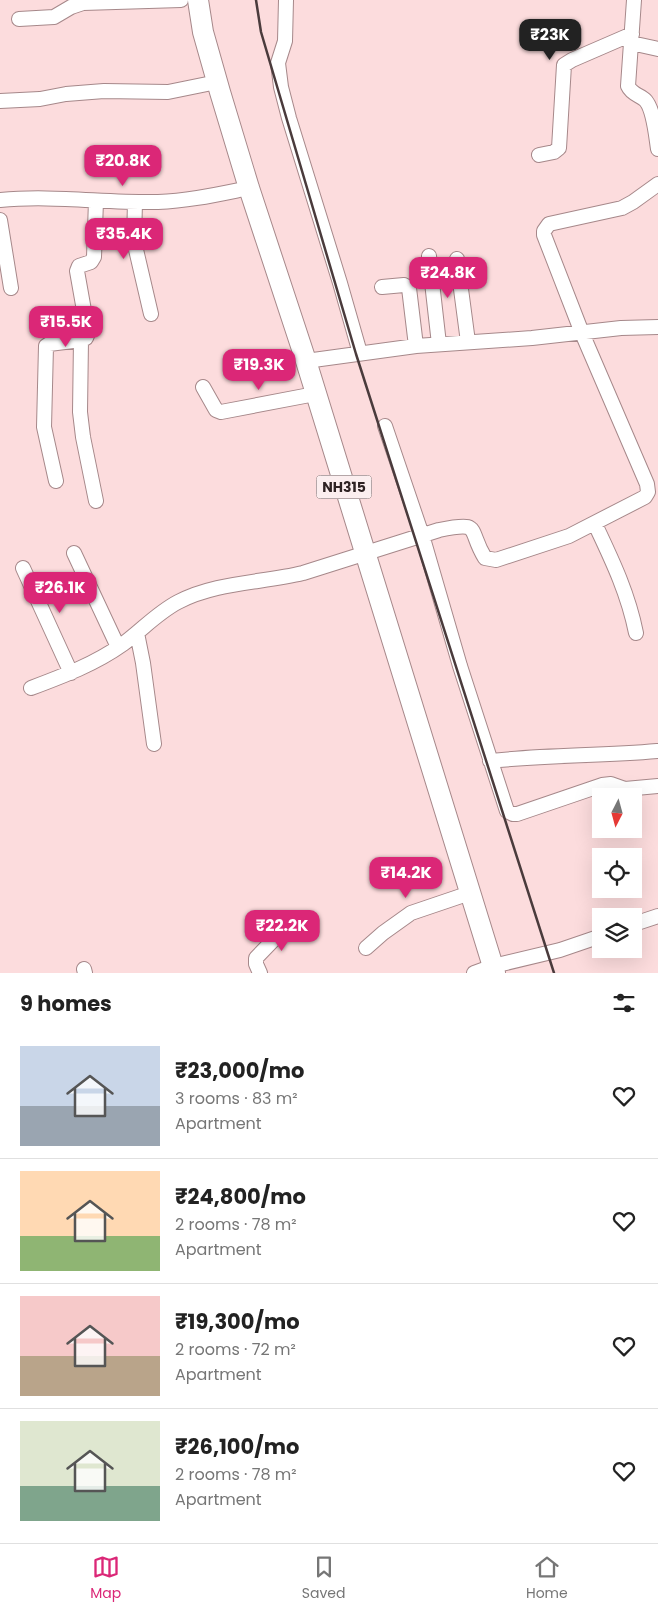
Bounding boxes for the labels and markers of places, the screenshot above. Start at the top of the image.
pin: ₹23K [520,18,580,61]
pin: ₹20.8K [82,144,164,187]
pin: ₹35.4K [83,218,165,260]
pin: ₹24.8K [407,256,489,299]
pin: ₹15.5K [25,306,107,348]
pin: ₹19.3K [218,348,300,391]
pin: ₹26.1K [19,572,101,614]
pin: ₹14.2K [365,856,447,899]
pin: ₹22.2K [241,910,323,952]

